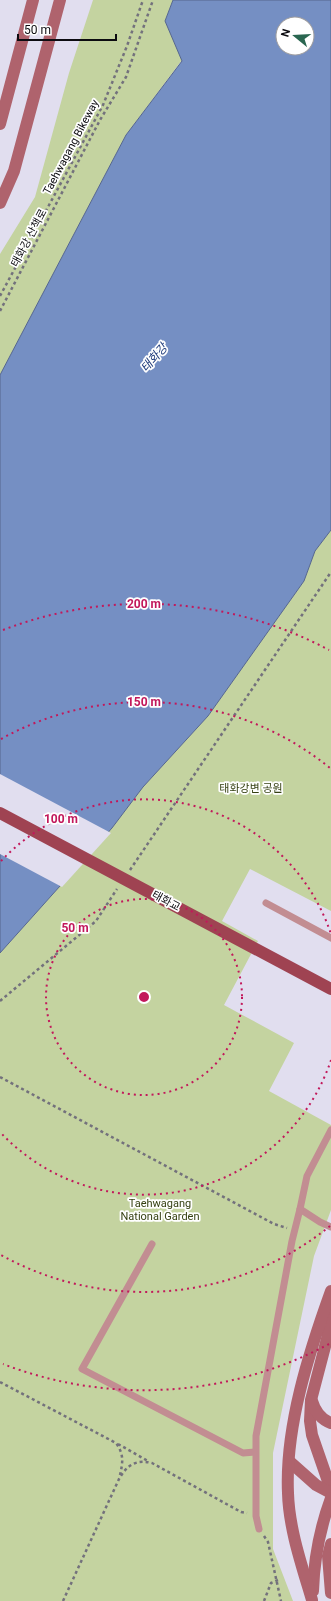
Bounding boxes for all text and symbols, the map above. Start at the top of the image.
scale bar [18,16,116,42]
north arrow [275,16,315,56]
text: 50 m [24,23,51,37]
text: N [279,27,293,39]
street label: Taehwagang Bikeway [41,97,102,197]
street label: 태화강 산책로 [8,207,50,269]
water label: 태화강 [138,339,171,375]
text: 200 m [127,597,161,611]
text: 150 m [127,695,161,709]
park label: 태화강변 공원 [219,782,283,795]
text: 100 m [44,812,78,826]
street label: 태화교 [150,888,182,914]
text: 50 m [61,921,89,935]
centre of rings [137,990,151,1004]
park label: Taehwagang National Garden [120,1197,200,1223]

